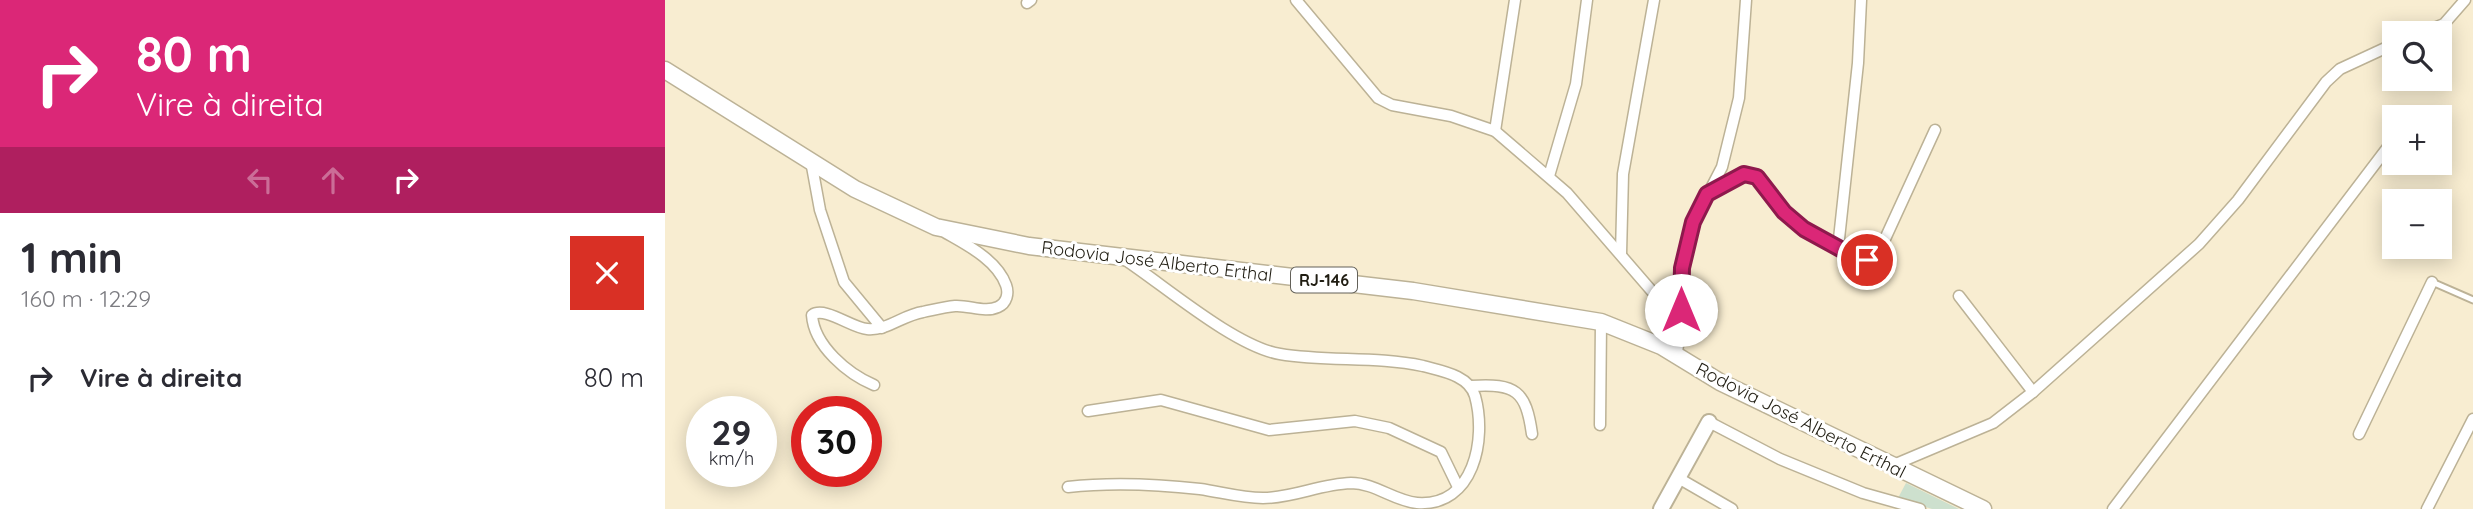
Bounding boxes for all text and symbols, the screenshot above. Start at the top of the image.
map controls [2382,21,2452,259]
button: search [2382,21,2452,91]
text: 80 m [136,23,252,84]
icon: right [21,28,112,119]
text: Vire à direita [136,84,324,124]
button: + [2382,105,2452,175]
icon: left [241,161,279,199]
icon: ahead [314,161,352,199]
icon: right [387,161,425,199]
button: − [2382,189,2452,259]
pin [1837,230,1897,290]
text: 1 min [21,231,123,284]
street label: Rodovia José Alberto Erthal [1040,235,1274,287]
button: close [570,236,644,310]
icon: arrive [1848,241,1886,279]
road number: RJ-146 [1291,268,1357,292]
position arrow [1644,273,1718,347]
text: 160 m · 12:29 [21,284,151,313]
street label: Rodovia José Alberto Erthal [1692,357,1910,483]
icon: right [21,359,59,397]
text: Vire à direita [80,361,242,394]
text: 80 m [584,361,644,394]
speed limit sign: 30 [791,396,882,487]
text: 29 [712,410,751,454]
text: km/h [709,447,754,470]

